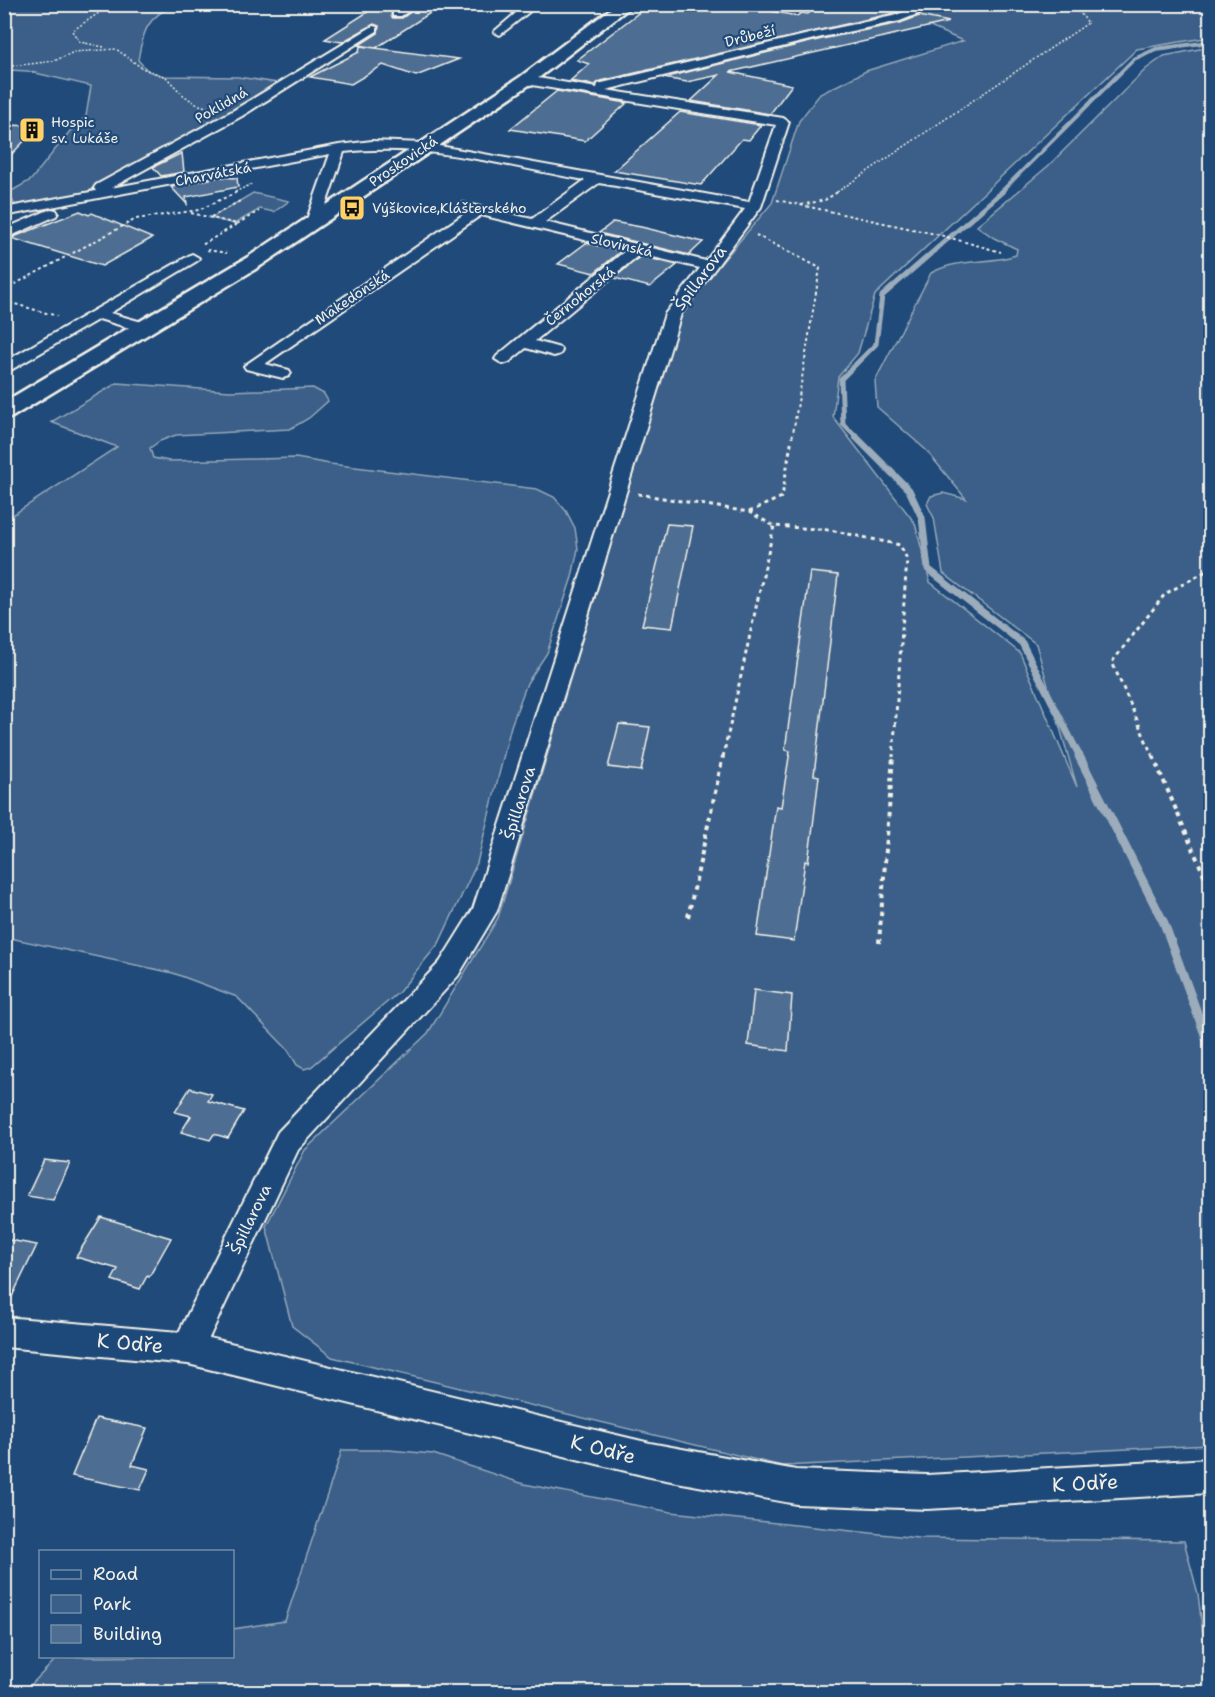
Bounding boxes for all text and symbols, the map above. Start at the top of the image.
street label: Drůbeží [723,21,777,51]
street label: Poklidná [191,83,251,127]
place label: Hospic sv. Lukáše [51,113,118,147]
building icon: Hospic sv. Lukáše [17,115,47,145]
street label: Proskovická [365,131,441,190]
street label: Charvátská [173,158,253,190]
bus stop icon: Výškovice,Klášterského [337,193,367,223]
place label: Výškovice,Klášterského [372,199,527,217]
street label: Slovinská [589,229,655,261]
street label: Špillarova [669,241,731,314]
street label: Černohorská [541,262,619,330]
street label: Makedonská [311,265,393,329]
street label: Špillarova [498,764,540,842]
street label: Špillarova [224,1180,276,1258]
street label: K Odře [96,1327,164,1359]
street label: K Odře [568,1428,638,1470]
street label: K Odře [1051,1468,1119,1498]
legend [39,1550,234,1658]
text: Road [93,1562,138,1586]
text: Park [93,1592,132,1616]
text: Building [93,1622,162,1646]

